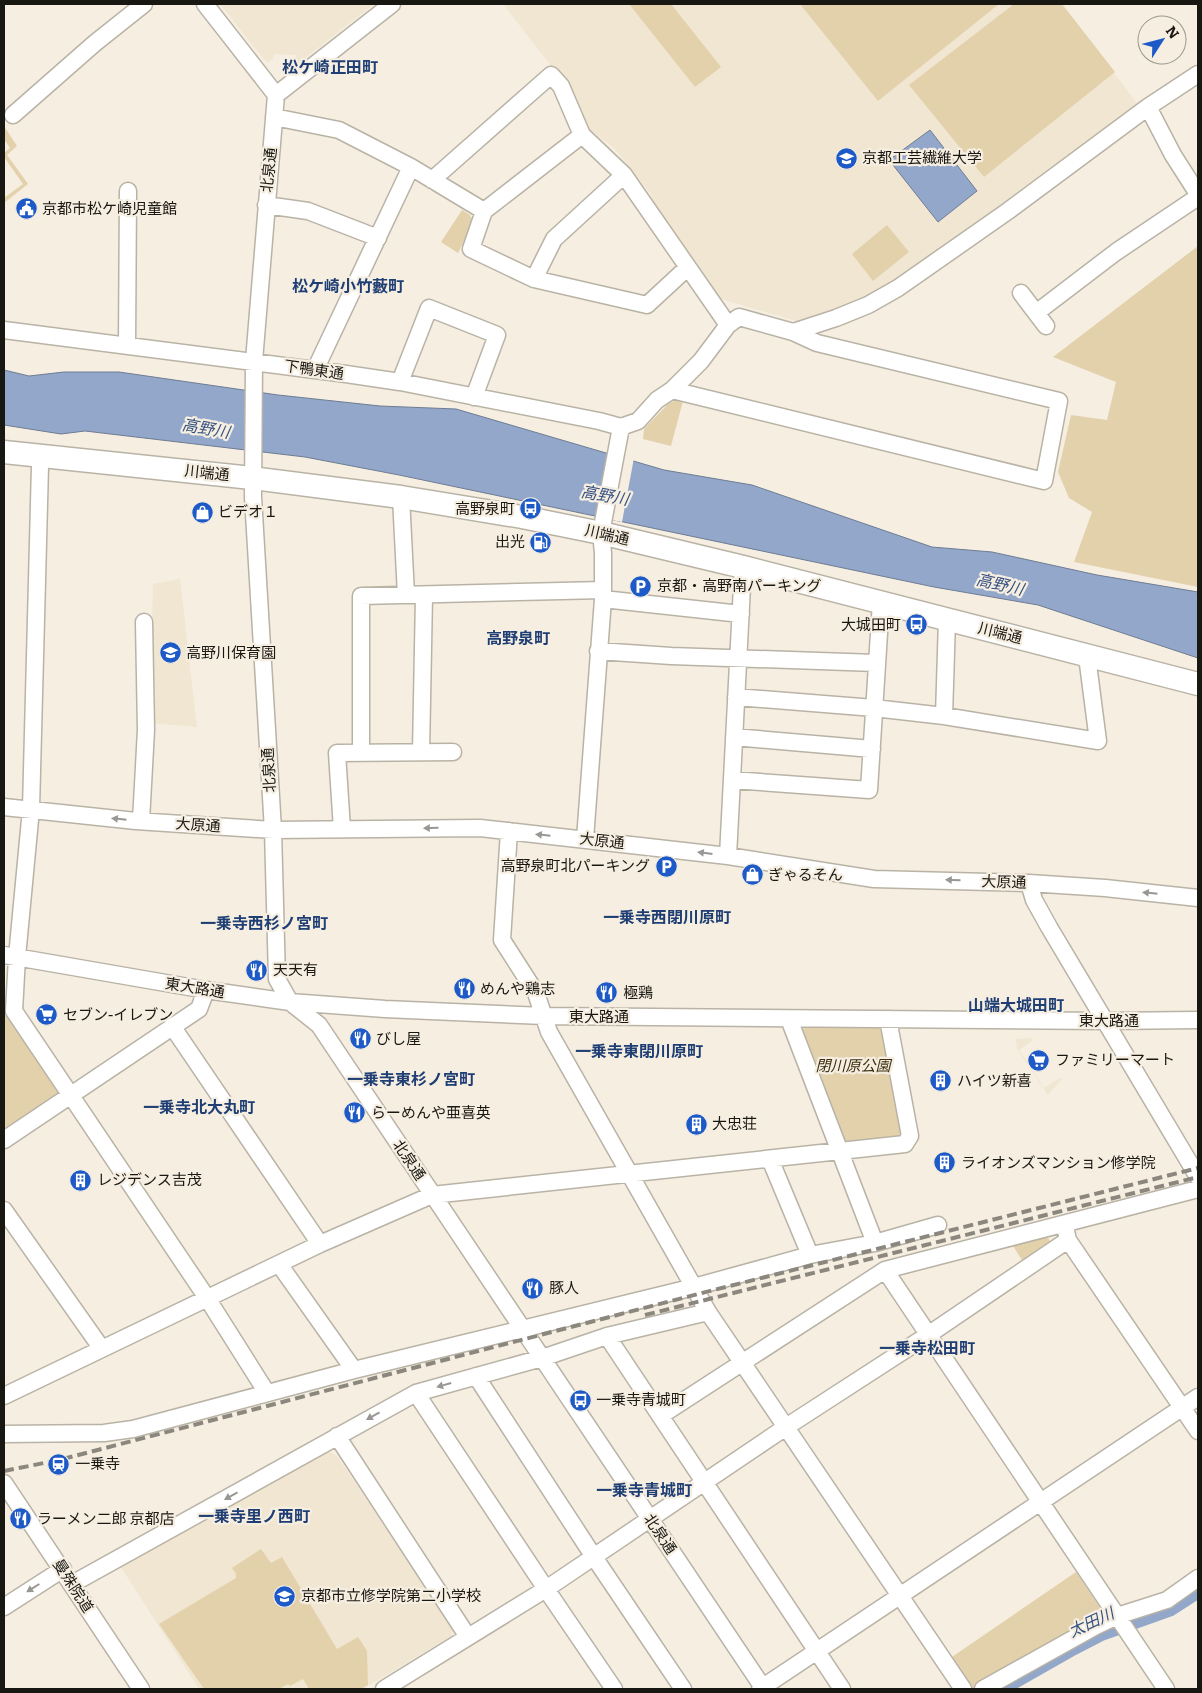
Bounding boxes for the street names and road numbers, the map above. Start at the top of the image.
street label: 北泉通 [254,146,281,193]
street label: 下鴨東通 [283,353,346,384]
street label: 川端通 [184,458,231,485]
street label: 川端通 [583,517,632,550]
street label: 川端通 [976,615,1025,648]
street label: 北泉通 [255,747,280,793]
street label: 大原通 [175,810,221,837]
street label: 大原通 [579,826,626,853]
street label: 大原通 [981,868,1027,893]
street label: 東大路通 [164,970,227,1003]
street label: 東大路通 [569,1004,629,1027]
street label: 東大路通 [1079,1008,1139,1031]
street label: 北泉通 [388,1134,432,1184]
street label: 北泉通 [639,1508,683,1558]
street label: 曼殊院道 [48,1554,100,1617]

